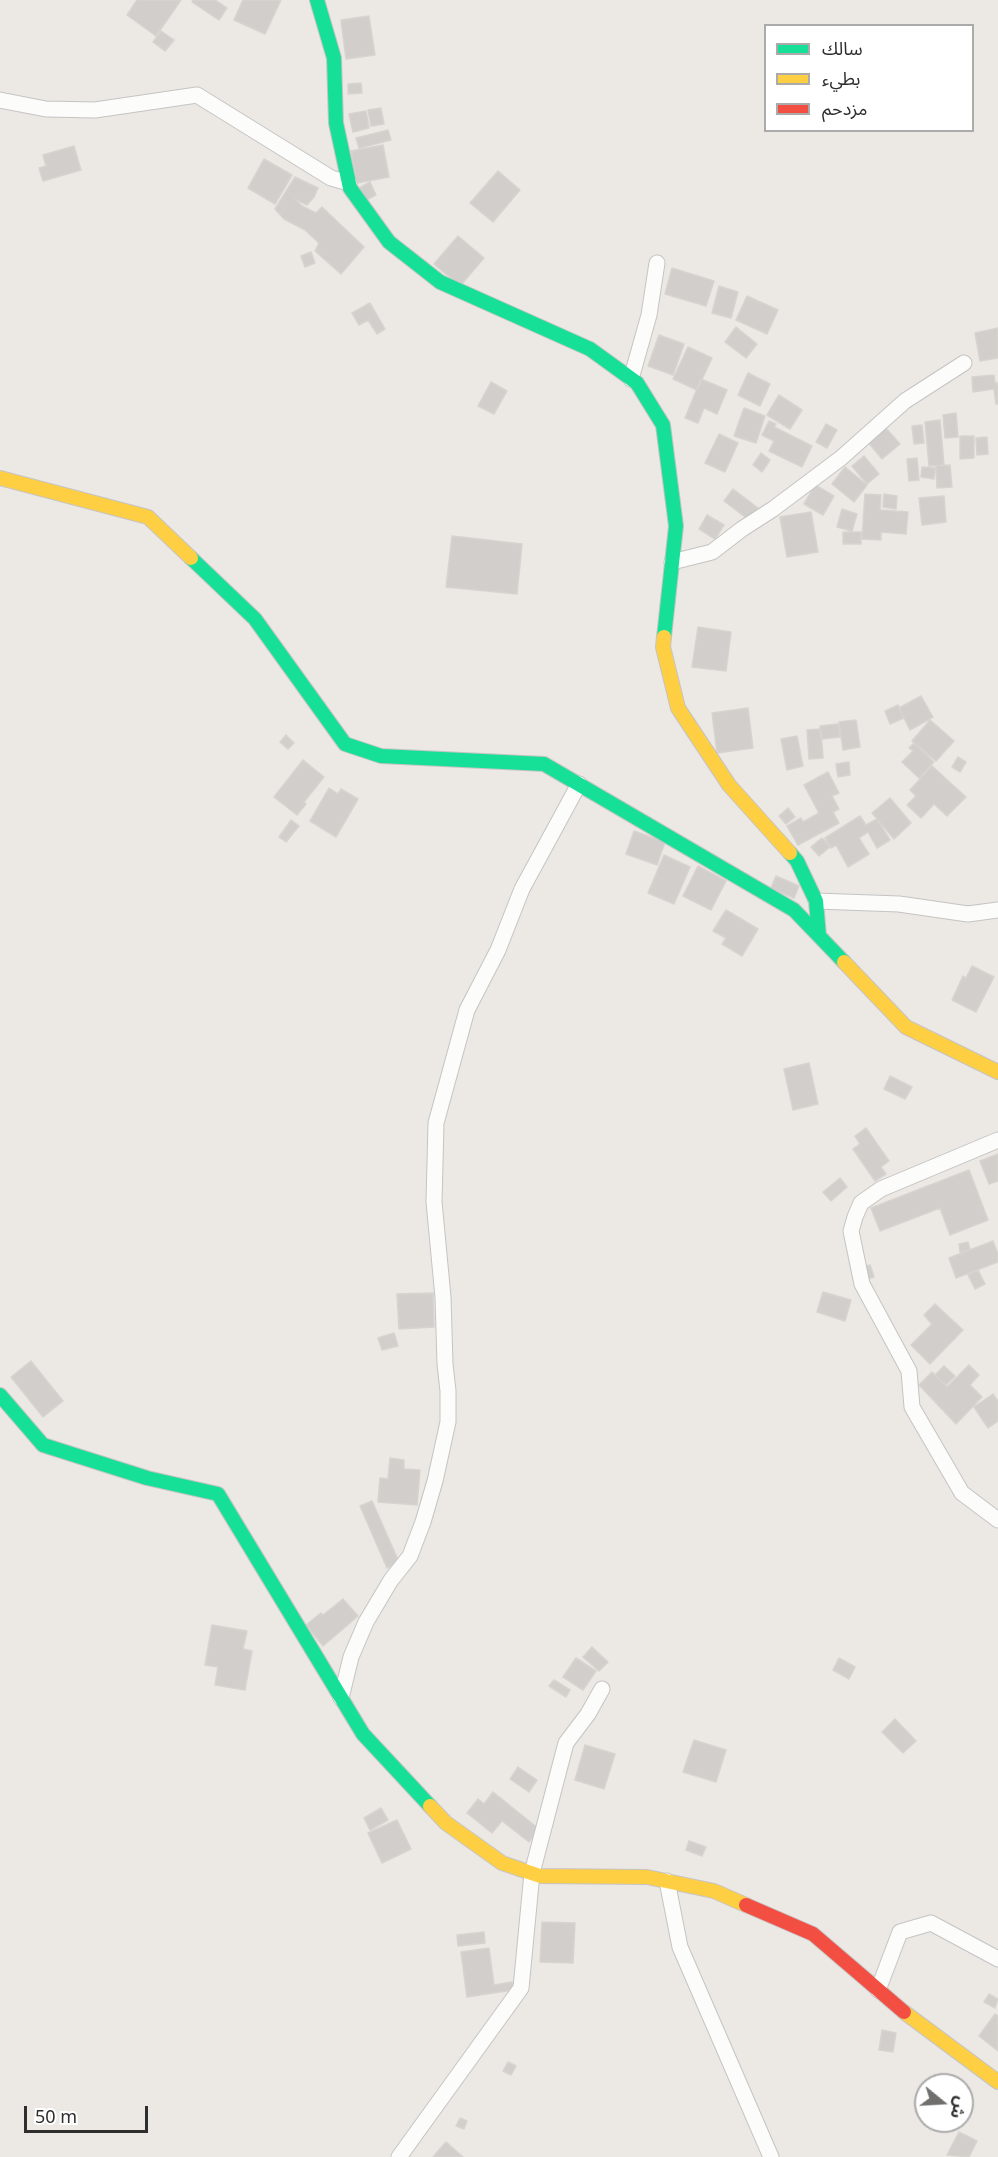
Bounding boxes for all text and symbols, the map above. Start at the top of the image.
legend [764,24,974,132]
text: سالك [822,36,863,60]
text: بطيء [822,66,860,90]
text: مزدحم [822,96,867,120]
north arrow [914,2073,974,2133]
scale bar [27,2094,152,2132]
text: ش [945,2094,973,2122]
text: 50 m [35,2104,77,2128]

